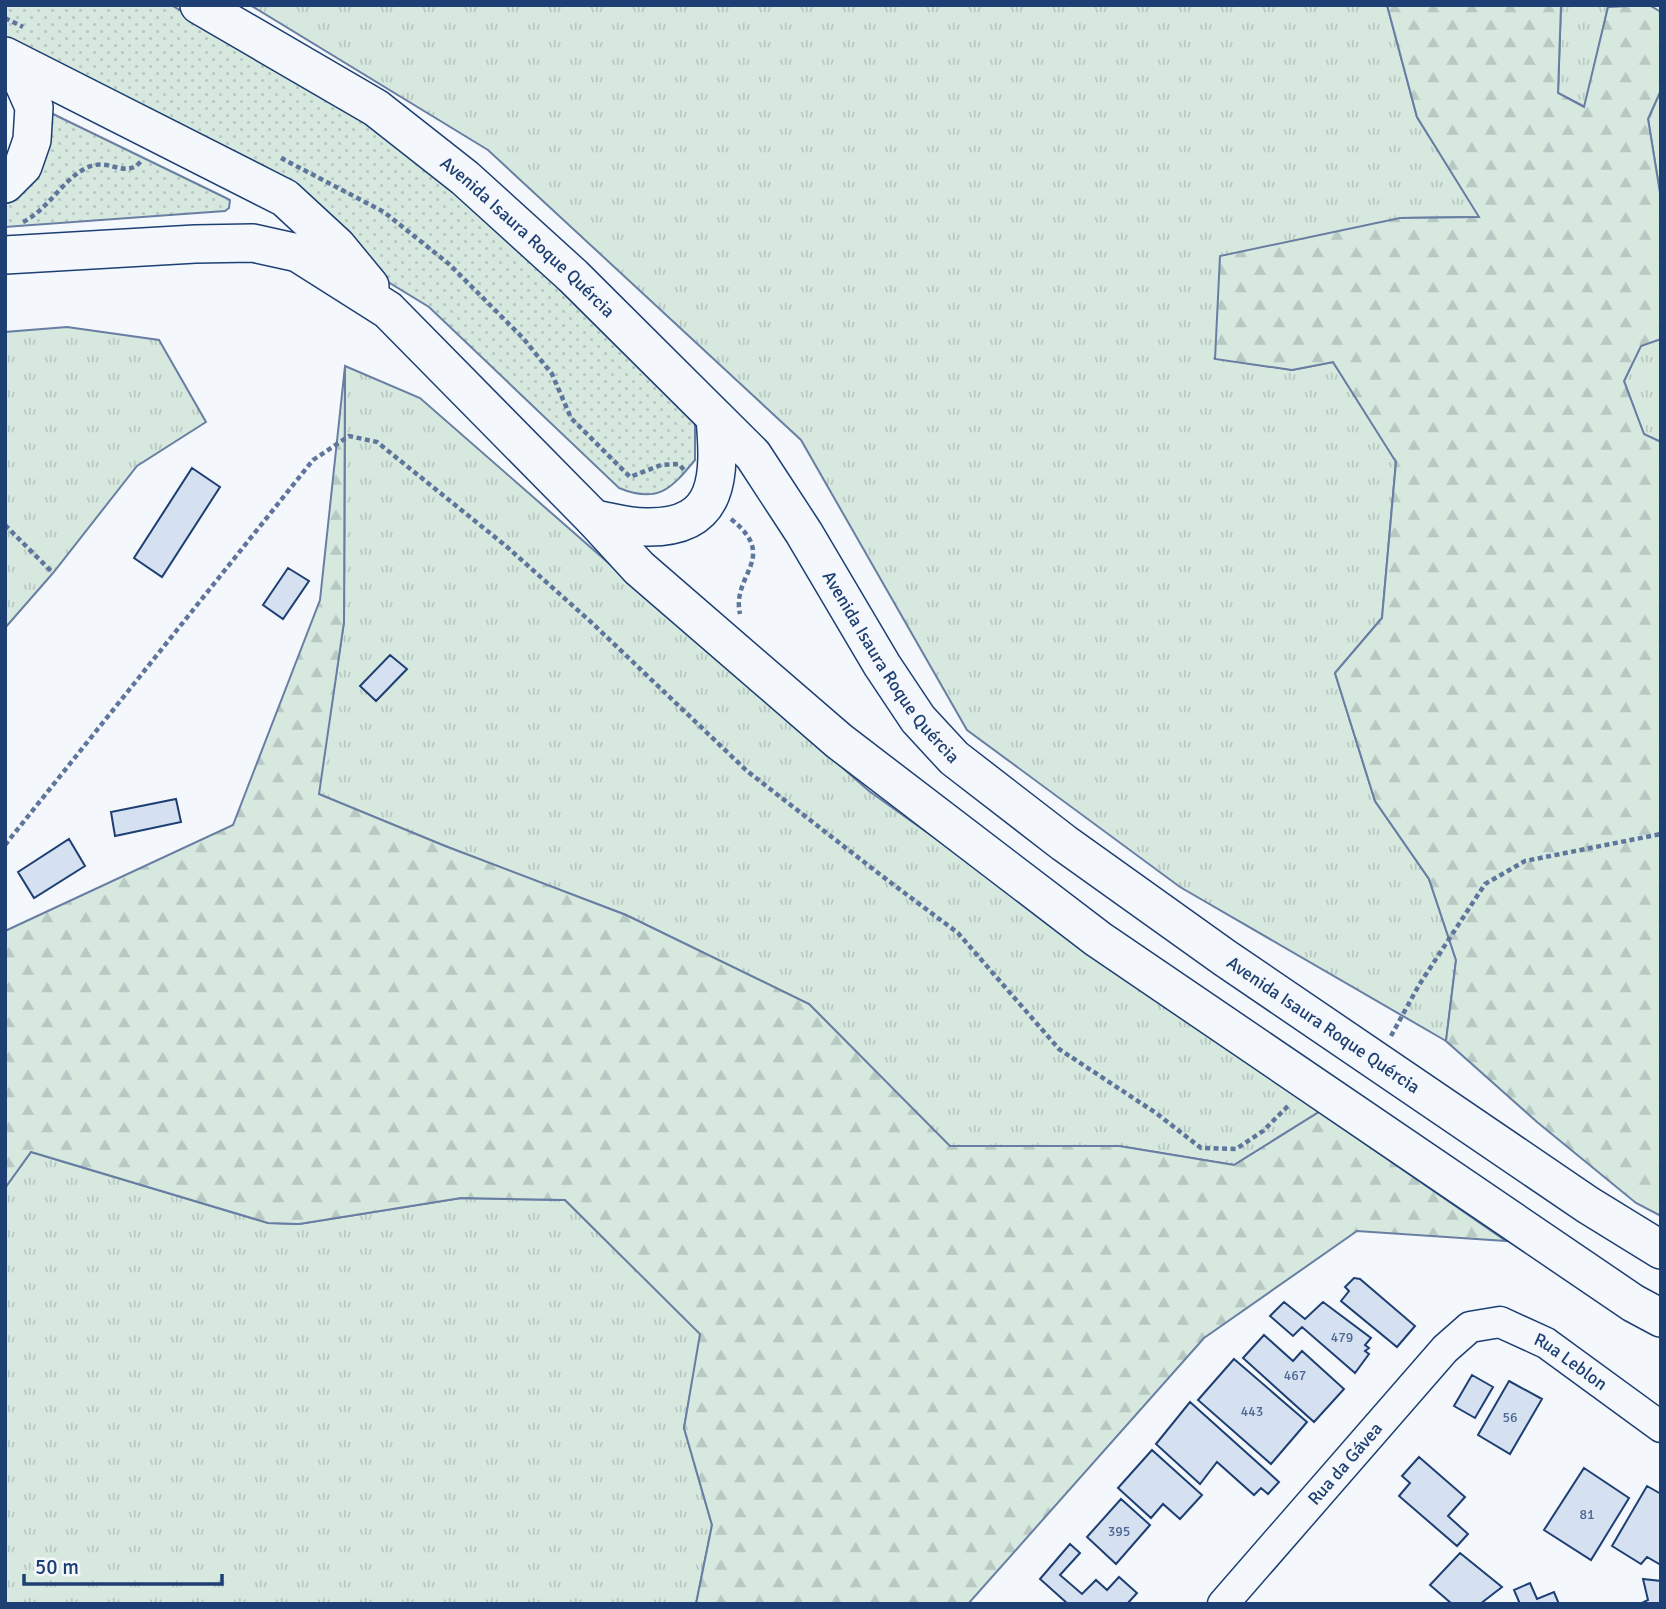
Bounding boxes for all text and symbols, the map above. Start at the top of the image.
street label: Avenida Isaura Roque Quércia [436,152,619,322]
street label: Avenida Isaura Roque Quércia [818,567,964,768]
street label: Avenida Isaura Roque Quércia [1223,951,1424,1098]
street label: Rua Leblon [1531,1328,1612,1395]
house number: 479 [1331,1329,1353,1346]
house number: 467 [1284,1367,1306,1384]
house number: 443 [1241,1403,1263,1420]
house number: 56 [1502,1409,1518,1426]
street label: Rua da Gávea [1303,1418,1387,1510]
house number: 81 [1579,1506,1595,1523]
house number: 395 [1108,1523,1130,1540]
scale bar [24,1542,222,1586]
text: 50 m [35,1554,79,1580]

